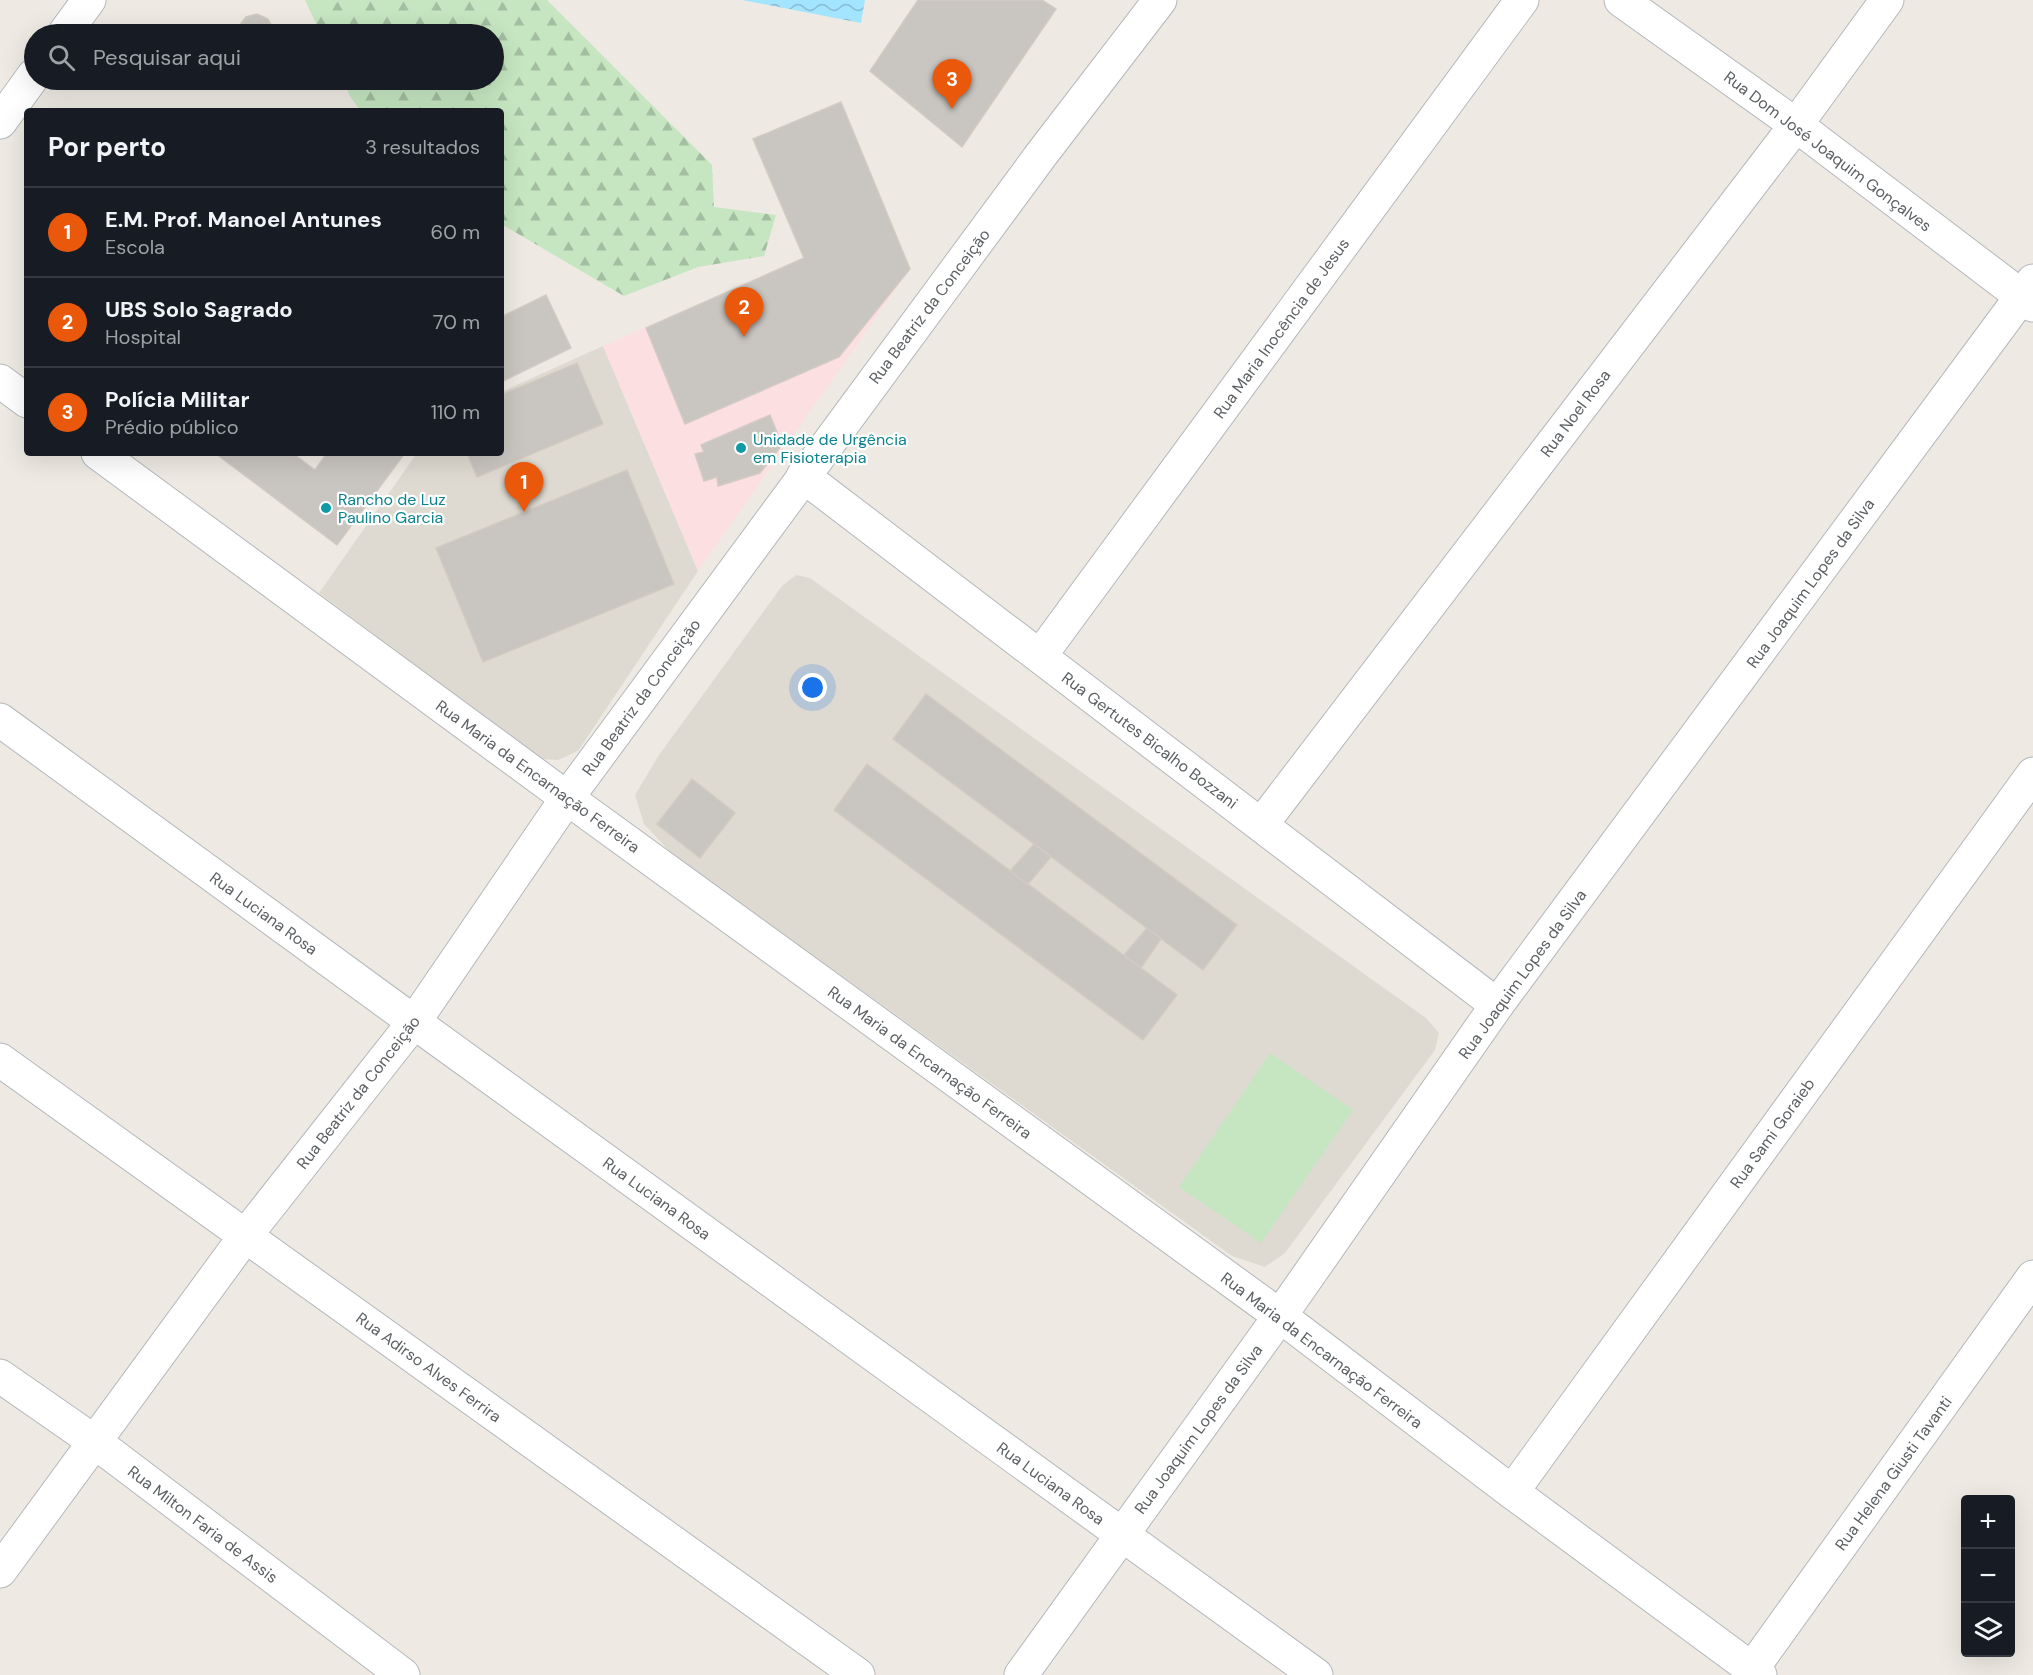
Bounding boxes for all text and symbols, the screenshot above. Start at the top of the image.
search box [24,24,504,90]
icon: search [45,41,78,74]
text: Pesquisar aqui [93,43,241,72]
pin: 3 [932,60,972,109]
street label: Rua Dom José Joaquim Gonçalves [1720,66,1936,236]
text: Por perto [48,130,166,164]
text: 3 resultados [365,134,480,160]
text: E.M. Prof. Manoel Antunes [105,205,382,234]
text: 1 [64,219,71,245]
text: 60 m [431,219,480,245]
street label: Rua Beatriz da Conceição [864,224,995,388]
text: Escola [105,234,165,260]
street label: Rua Maria Inocência de Jesus [1209,234,1354,423]
pin: 2 [724,288,764,337]
text: UBS Solo Sagrado [105,295,293,324]
text: 2 [62,309,73,335]
text: 70 m [433,309,480,335]
text: Hospital [105,324,181,350]
street label: Rua Noel Rosa [1536,365,1615,461]
text: Polícia Militar [105,385,249,414]
text: 3 [61,399,74,425]
text: 110 m [431,399,480,425]
text: Prédio público [105,414,239,440]
place label: Unidade de Urgência em Fisioterapia [753,429,907,468]
marker: Unidade de Urgência em Fisioterapia [734,441,748,455]
pin: 1 [504,462,544,512]
place label: Rancho de Luz Paulino Garcia [338,489,446,528]
street label: Rua Joaquim Lopes da Silva [1742,494,1879,672]
marker: Rancho de Luz Paulino Garcia [319,501,333,515]
street label: Rua Beatriz da Conceição [577,615,705,780]
street label: Rua Gertutes Bicalho Bozzani [1058,667,1242,813]
your location [798,673,827,702]
street label: Rua Maria da Encarnação Ferreira [431,695,644,858]
street label: Rua Luciana Rosa [206,867,322,960]
street label: Rua Joaquim Lopes da Silva [1454,885,1591,1063]
street label: Rua Maria da Encarnação Ferreira [823,981,1036,1144]
street label: Rua Beatriz da Conceição [292,1011,425,1173]
street label: Rua Sami Goraieb [1725,1074,1819,1193]
street label: Rua Luciana Rosa [599,1152,715,1245]
street label: Rua Maria da Encarnação Ferreira [1217,1268,1427,1433]
street label: Rua Adirso Alves Ferrira [352,1308,506,1427]
street label: Rua Joaquim Lopes da Silva [1130,1340,1267,1518]
street label: Rua Helena Giusti Tavanti [1830,1392,1957,1555]
street label: Rua Luciana Rosa [993,1437,1109,1530]
street label: Rua Milton Faria de Assis [123,1461,282,1588]
map controls [1961,1495,2015,1657]
button: + [1961,1495,2015,1549]
button: − [1961,1549,2015,1603]
button: layers [1961,1603,2015,1657]

